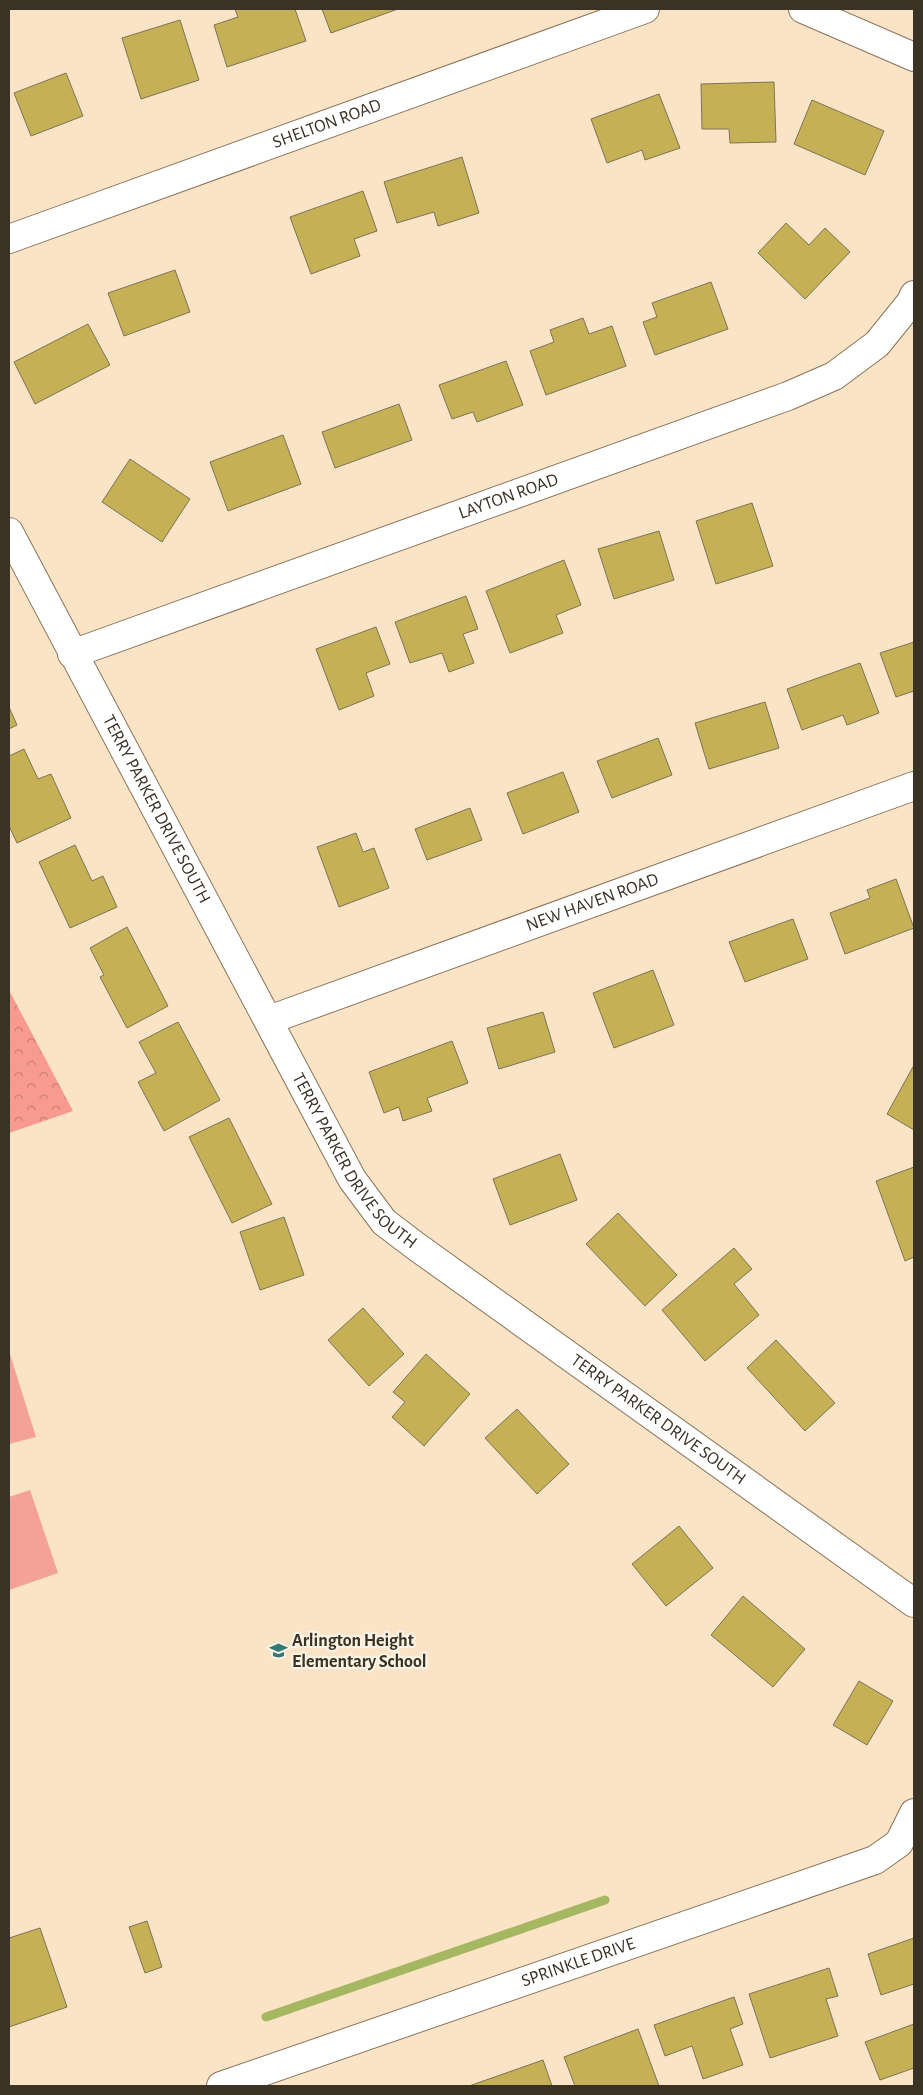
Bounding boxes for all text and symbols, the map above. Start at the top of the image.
street label: SHELTON ROAD [270,96,384,152]
street label: LAYTON ROAD [456,471,561,523]
street label: TERRY PARKER DRIVE SOUTH [99,712,213,907]
street label: NEW HAVEN ROAD [524,870,661,935]
street label: TERRY PARKER DRIVE SOUTH [289,1070,420,1252]
street label: TERRY PARKER DRIVE SOUTH [568,1351,749,1488]
place label: Arlington Height Elementary School [292,1632,427,1671]
school or university icon: Arlington Height Elementary School [268,1641,288,1661]
street label: SPRINKLE DRIVE [519,1934,638,1990]

